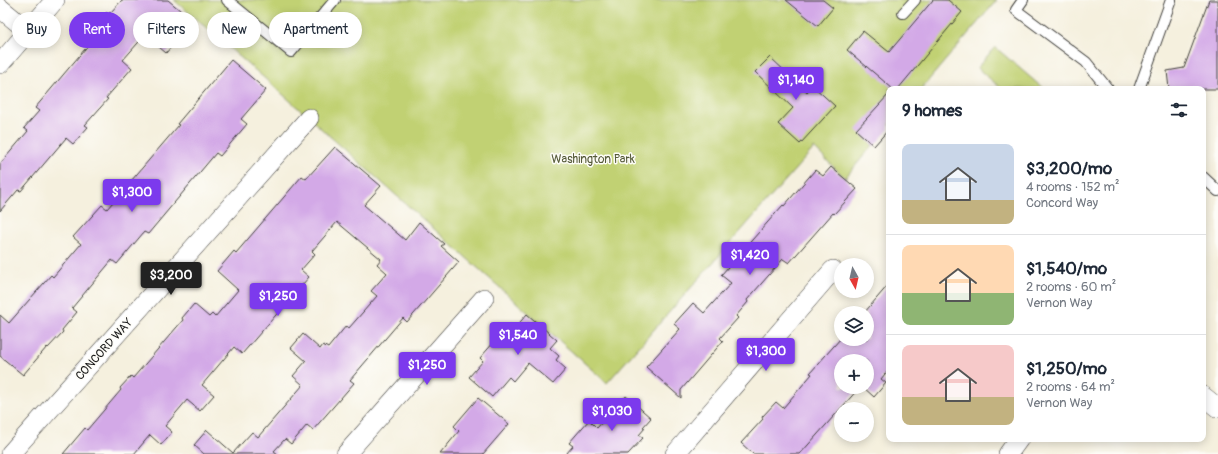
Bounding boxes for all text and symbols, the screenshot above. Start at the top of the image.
chip: Buy [12,12,61,48]
chip: Rent [69,12,125,48]
chip: Filters [133,12,199,48]
chip: New [207,12,261,48]
chip: Apartment [269,12,362,48]
pin: $1,140 [763,67,829,101]
text: $1,140 [778,72,814,88]
icon: filters [1168,99,1190,121]
text: 9 homes [902,100,962,121]
park label: Washington Park [551,152,635,167]
text: $3,200/mo [1026,158,1112,179]
icon: home [934,160,982,208]
pin: $1,300 [99,179,165,213]
text: 4 rooms · 152 m² [1026,179,1120,195]
text: $1,300 [112,184,152,200]
text: Concord Way [1026,195,1098,211]
pin: $1,420 [717,242,783,276]
text: $1,420 [730,247,770,263]
north arrow [834,258,874,298]
map controls [834,258,874,442]
text: $1,540/mo [1026,258,1107,279]
icon: home [934,261,982,309]
pin: $3,200 [138,262,204,296]
text: $3,200 [150,267,192,283]
text: 2 rooms · 60 m² [1026,279,1116,295]
pin: $1,250 [245,283,311,317]
text: $1,250 [259,288,297,304]
text: Vernon Way [1026,295,1092,311]
button: layers [834,306,874,346]
street label: CONCORD WAY [73,315,136,384]
pin: $1,540 [485,322,551,356]
text: $1,540 [499,327,537,343]
pin: $1,300 [733,338,799,372]
text: $1,300 [746,343,786,359]
pin: $1,250 [394,352,460,386]
button: + [834,354,874,394]
text: $1,250 [408,357,446,373]
text: $1,250/mo [1026,358,1107,379]
icon: home [934,361,982,409]
text: 2 rooms · 64 m² [1026,379,1115,395]
text: Vernon Way [1026,395,1092,411]
pin: $1,030 [579,398,645,432]
button: − [834,402,874,442]
text: $1,030 [592,403,632,419]

